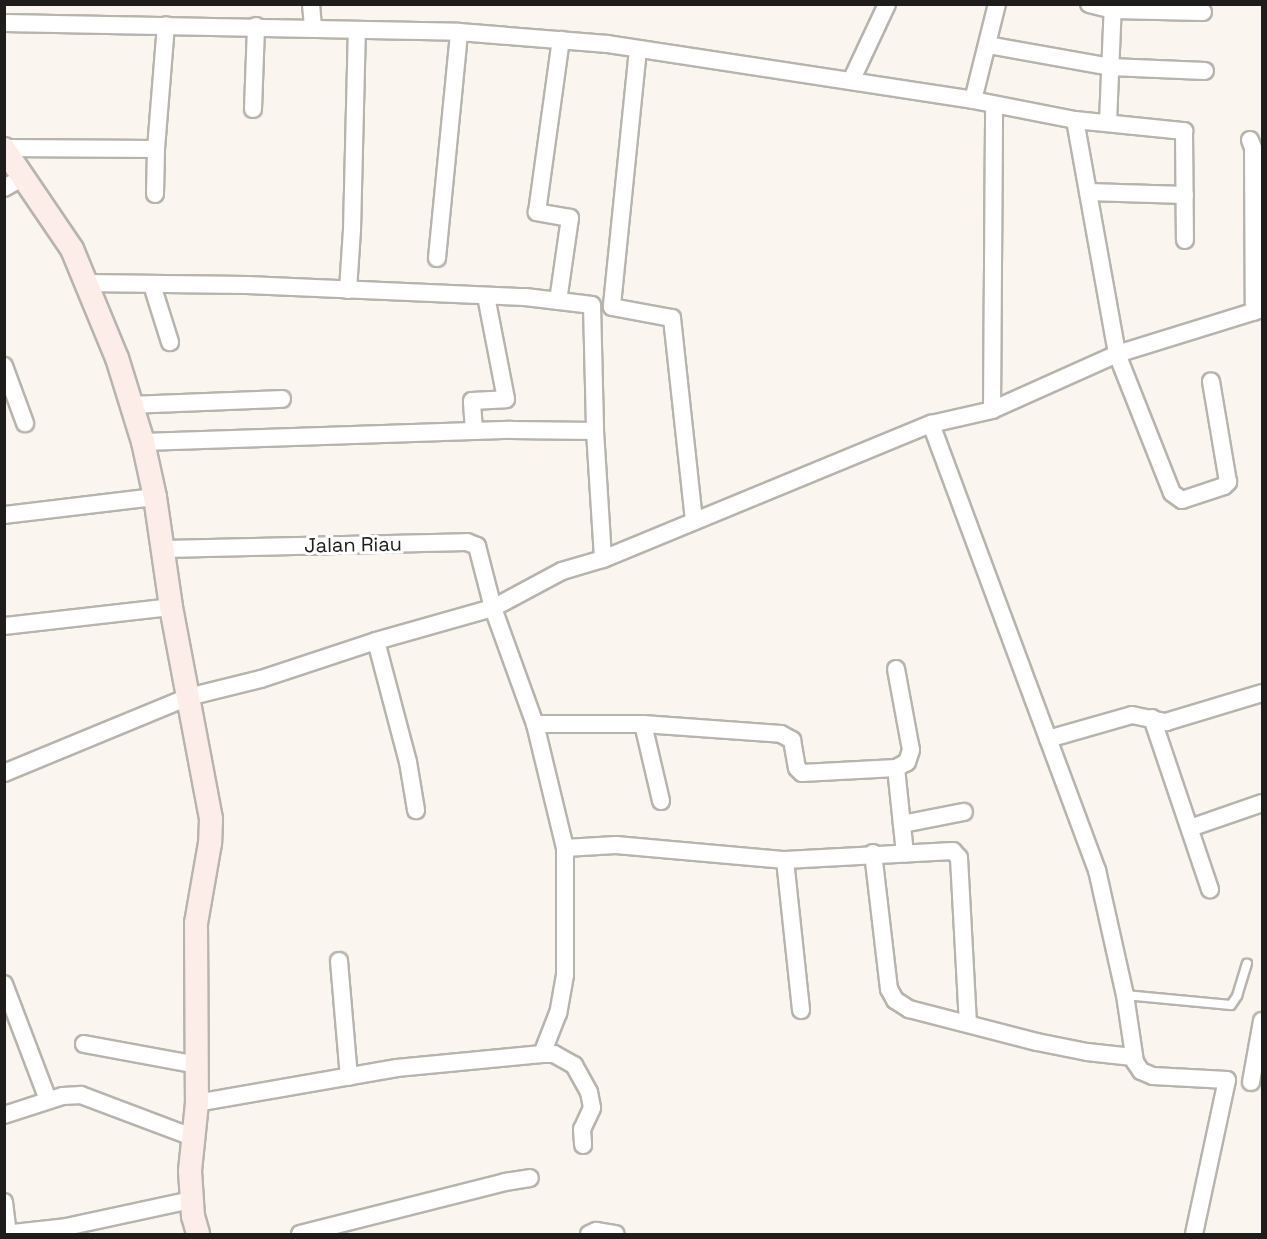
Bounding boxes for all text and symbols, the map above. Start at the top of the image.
street label: Jalan Riau [304,532,402,558]

